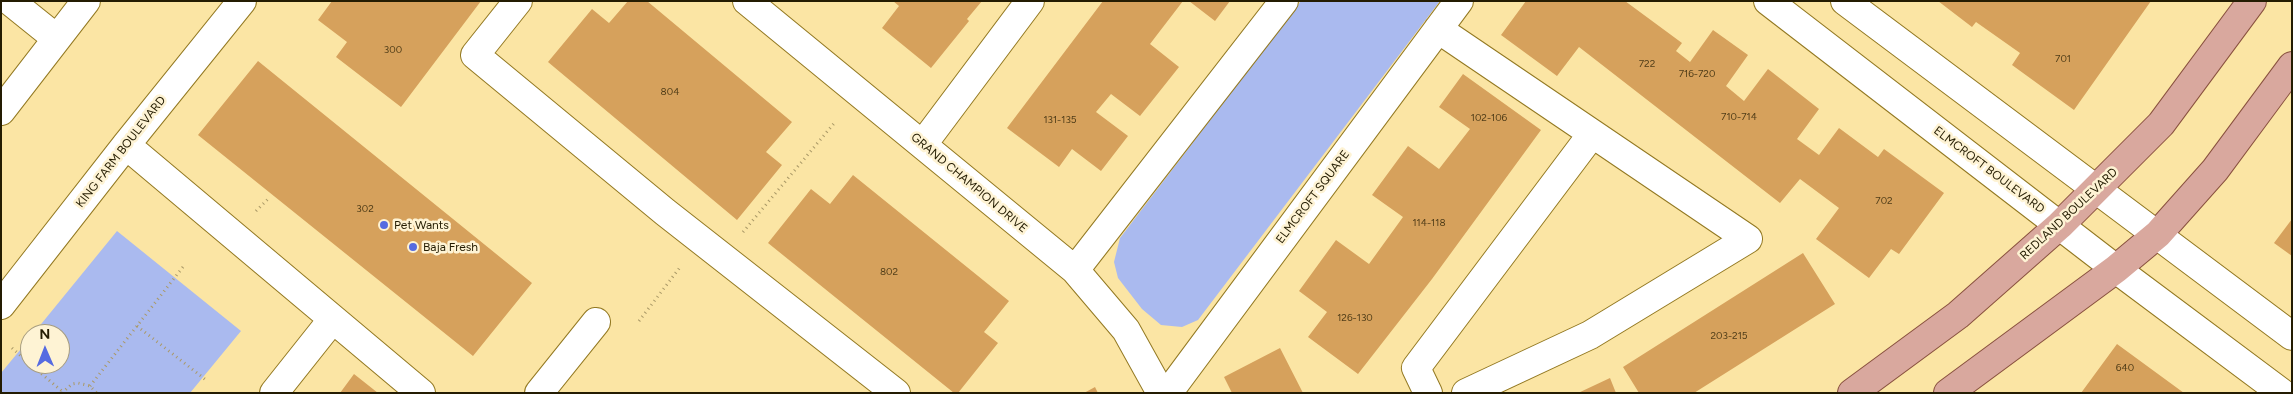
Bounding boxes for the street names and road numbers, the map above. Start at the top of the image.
street label: KING FARM BOULEVARD [73,93,169,211]
street label: ELMCROFT BOULEVARD [1931,124,2047,216]
street label: GRAND CHAMPION DRIVE [908,130,1030,236]
street label: ELMCROFT SQUARE [1273,148,1353,246]
street label: REDLAND BOULEVARD [2017,165,2121,263]

